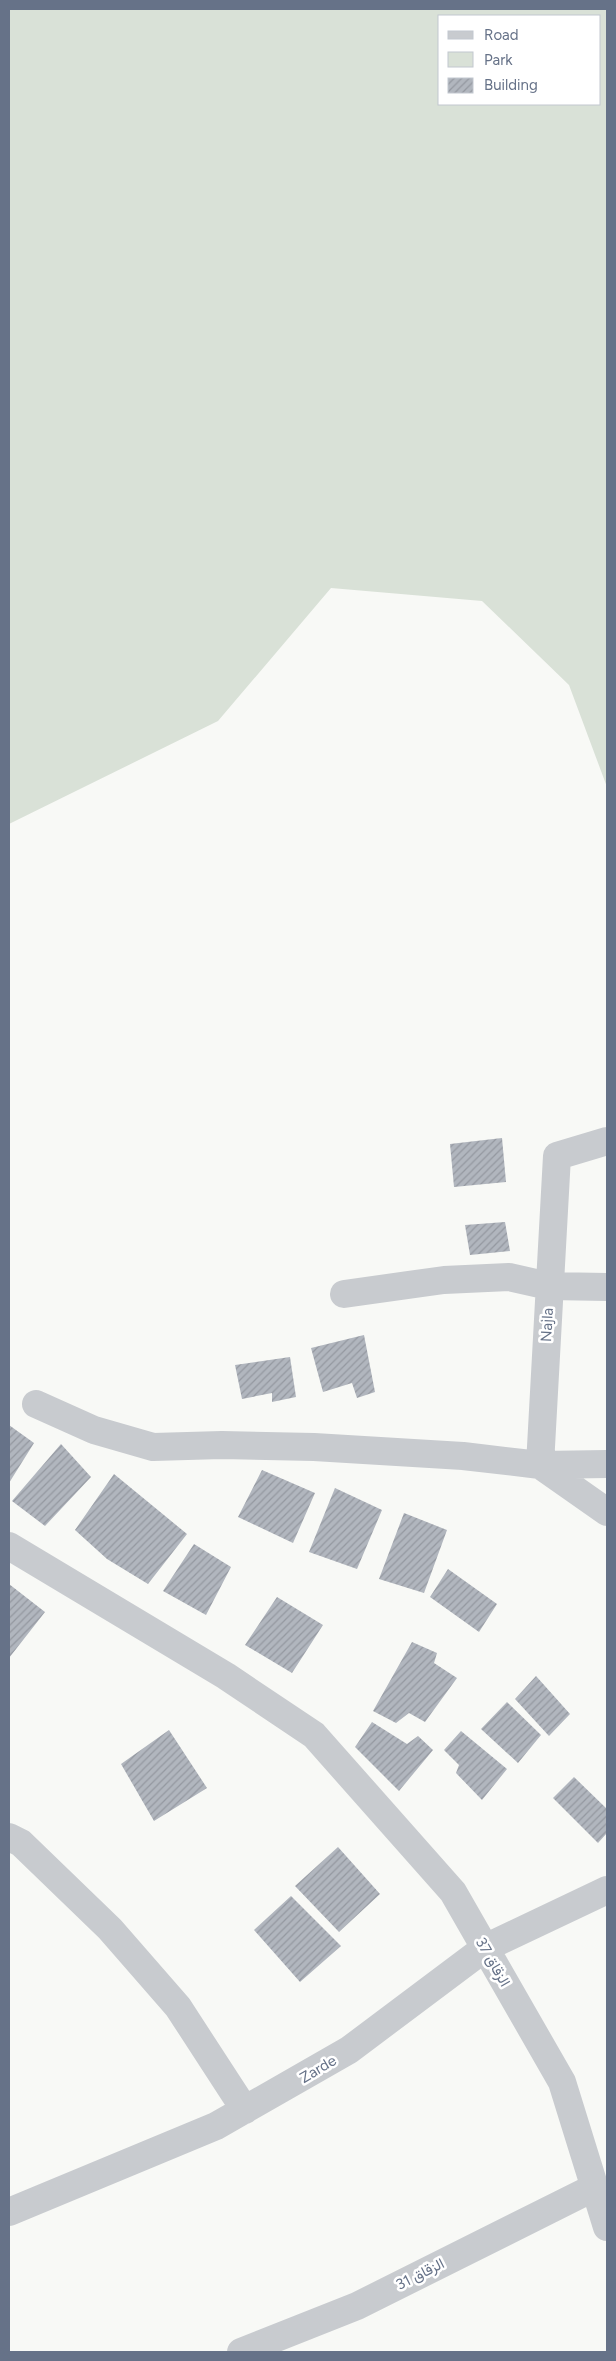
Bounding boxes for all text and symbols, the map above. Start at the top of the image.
legend [438,15,601,105]
text: Road [484,26,519,44]
text: Park [484,51,513,69]
text: Building [484,76,538,94]
street label: Najla [537,1307,557,1343]
street label: الزقاق 37 [472,1934,514,1990]
street label: Zarde [297,2051,339,2087]
street label: الزقاق 31 [393,2254,447,2294]

